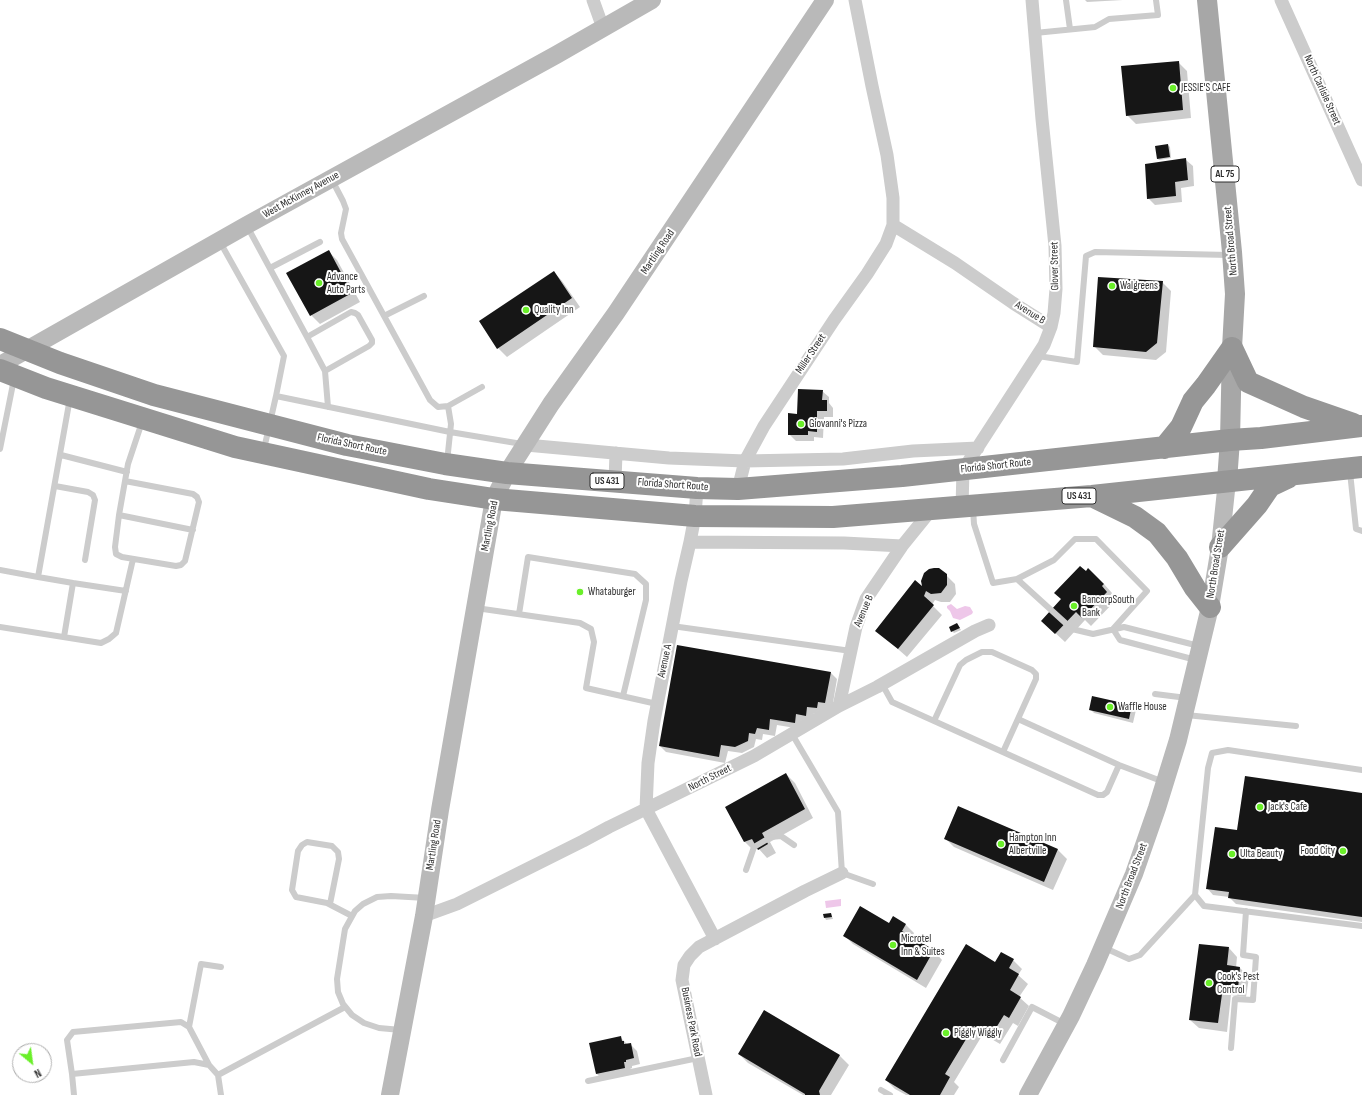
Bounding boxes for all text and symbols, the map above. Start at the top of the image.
street label: North Carlisle Street [1301,53,1343,127]
place label: JESSIE'S CAFE [1181,81,1231,95]
marker: JESSIE'S CAFE [1168,83,1178,93]
road number: AL 75 [1211,166,1239,182]
street label: West McKinney Avenue [261,169,341,221]
street label: North Broad Street [1221,206,1241,276]
street label: Martling Road [638,227,678,277]
street label: Glover Street [1048,242,1062,290]
place label: Advance Auto Parts [327,270,365,296]
marker: Advance Auto Parts [314,278,324,288]
place label: Walgreens [1120,279,1158,293]
marker: Walgreens [1107,281,1117,291]
street label: Avenue B [1012,299,1048,327]
place label: Quality Inn [534,303,574,317]
marker: Quality Inn [521,305,531,315]
street label: Miller Street [793,332,829,376]
place label: Giovanni's Pizza [809,417,867,431]
marker: Giovanni's Pizza [796,419,806,429]
street label: Florida Short Route [316,431,388,459]
street label: Florida Short Route [960,456,1032,476]
road number: US 431 [590,473,624,489]
street label: Florida Short Route [637,476,709,494]
road number: US 431 [1062,488,1096,504]
street label: Martling Road [479,500,501,552]
street label: North Broad Street [1204,529,1228,599]
place label: Whataburger [588,585,636,599]
marker: Whataburger [575,587,585,597]
street label: Avenue B [851,593,877,629]
place label: BancorpSouth Bank [1082,593,1134,619]
marker: BancorpSouth Bank [1069,601,1079,611]
street label: Avenue A [655,643,675,679]
place label: Waffle House [1118,700,1167,714]
marker: Waffle House [1105,702,1115,712]
street label: North Street [686,762,734,794]
place label: Jack's Cafe [1268,800,1307,814]
marker: Jack's Cafe [1255,802,1265,812]
street label: Martling Road [423,819,445,871]
place label: Hampton Inn Albertville [1009,831,1056,857]
marker: Hampton Inn Albertville [996,839,1006,849]
street label: North Broad Street [1113,841,1151,911]
place label: Food City [1301,844,1335,858]
marker: Food City [1338,846,1348,856]
place label: Ulta Beauty [1240,847,1283,861]
marker: Ulta Beauty [1227,849,1237,859]
place label: Microtel Inn & Suites [901,932,945,958]
marker: Microtel Inn & Suites [888,940,898,950]
place label: Cook's Pest Control [1217,970,1259,996]
marker: Cook's Pest Control [1204,978,1214,988]
street label: Business Park Road [678,986,704,1058]
place label: Piggly Wiggly [954,1026,1002,1040]
marker: Piggly Wiggly [941,1028,951,1038]
north arrow [12,1043,52,1083]
text: N [32,1066,43,1080]

